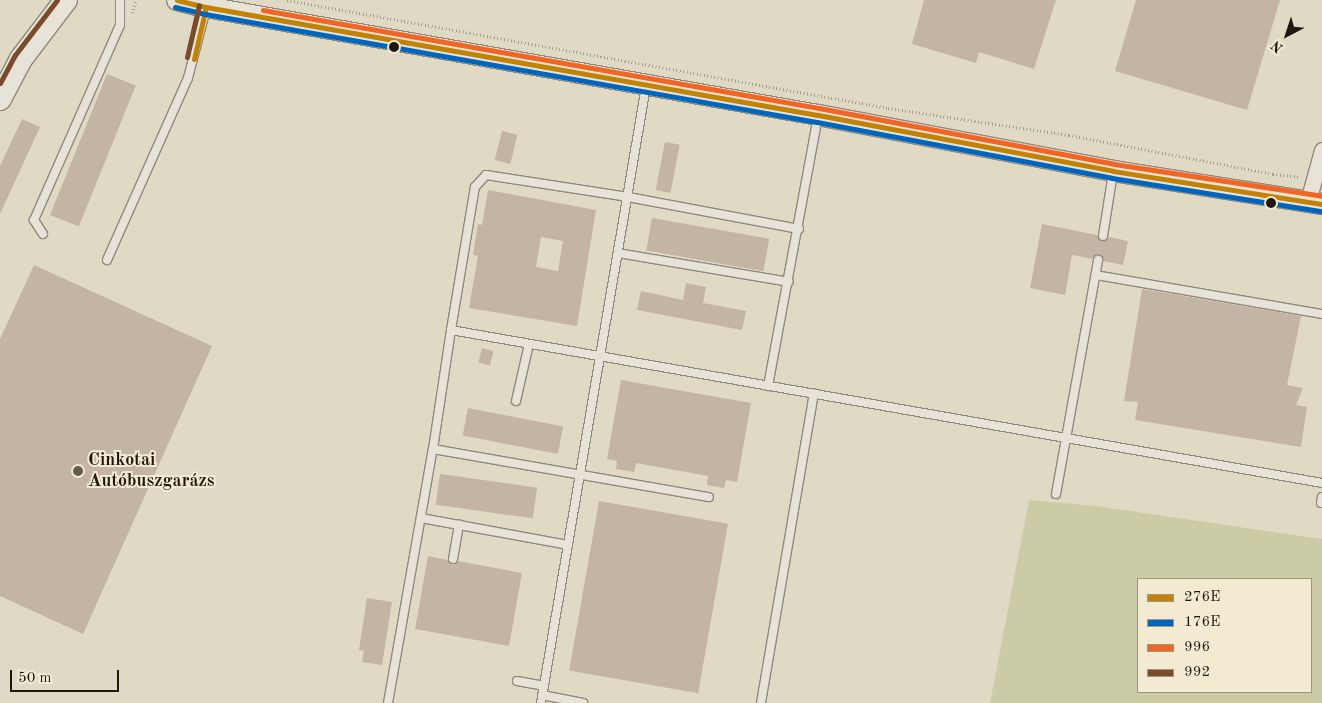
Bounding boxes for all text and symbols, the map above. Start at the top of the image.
north arrow [1262,10,1312,60]
text: N [1269,38,1286,55]
unlabelled marker [389,42,399,52]
unlabelled marker [1266,198,1276,208]
place label: Cinkotai Autóbuszgarázs [88,450,215,492]
marker: Cinkotai Autóbuszgarázs [72,465,84,477]
legend [1137,578,1312,693]
text: 276E [1184,590,1220,605]
text: 176E [1184,615,1220,630]
text: 996 [1184,640,1210,655]
scale bar [12,660,121,692]
text: 992 [1184,665,1210,680]
text: 50 m [18,671,52,686]

